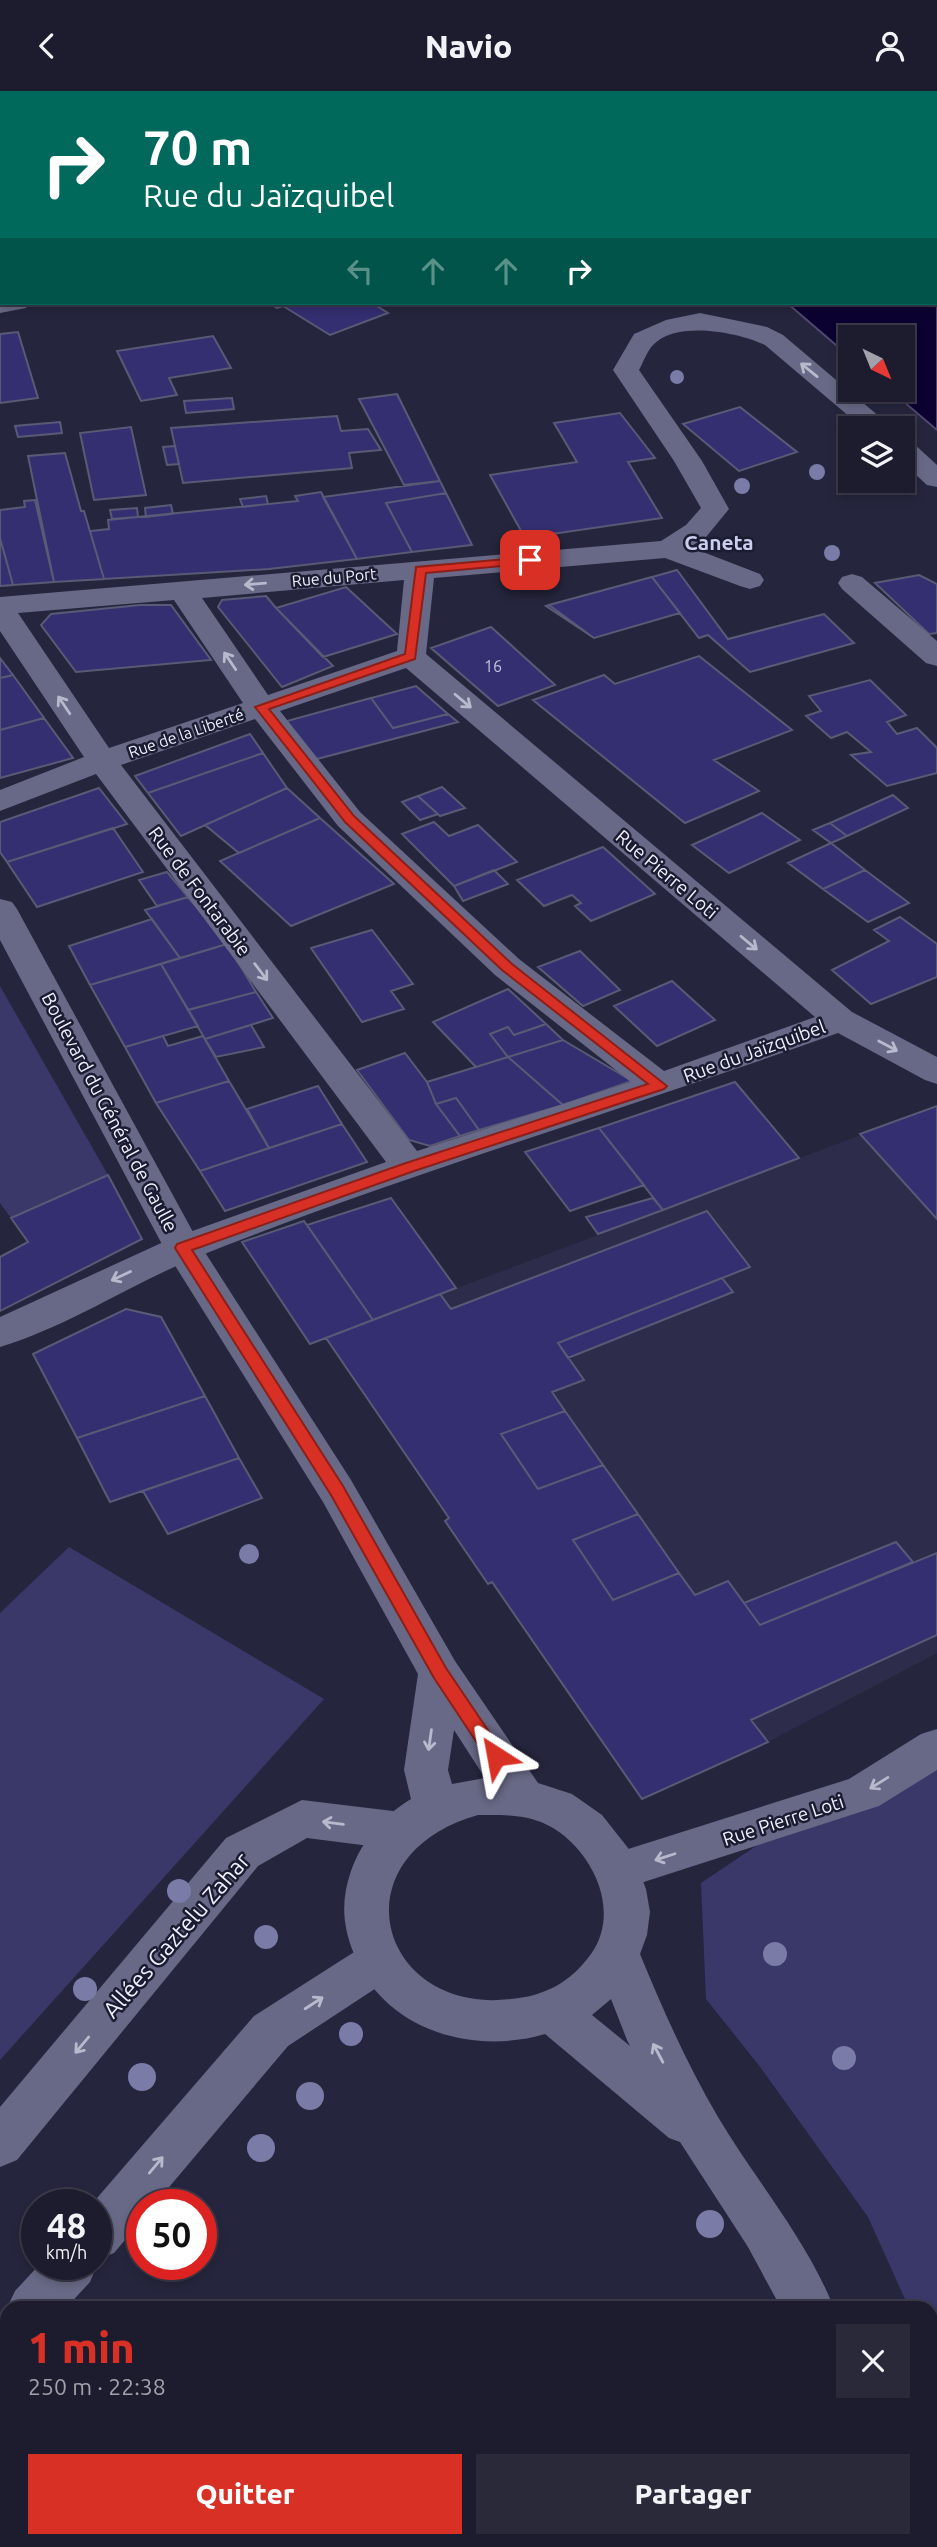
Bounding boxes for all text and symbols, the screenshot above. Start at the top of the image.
icon: back [28,27,66,65]
icon: person [871,27,909,65]
text: Navio [425,28,512,64]
icon: right [28,119,119,210]
text: 70 m [143,119,252,174]
text: Rue du Jaïzquibel [143,177,395,213]
icon: left [341,252,379,290]
icon: ahead [414,252,452,290]
icon: ahead [487,252,525,290]
icon: right [560,252,598,290]
north arrow [838,325,915,403]
map controls [838,325,915,493]
one-way arrow [801,362,819,377]
button: layers [838,416,915,493]
pin [500,530,560,590]
district label: Caneta [684,530,754,554]
icon: arrive [511,541,549,579]
street label: Rue du Port [291,564,378,590]
one-way arrow [244,578,266,591]
one-way arrow [223,652,237,671]
house number: 16 [484,657,502,675]
one-way arrow [454,693,472,709]
one-way arrow [57,696,71,715]
street label: Rue de la Liberté [126,705,246,761]
street label: Rue de Fontarabie [144,822,256,960]
street label: Rue Pierre Loti [612,825,722,923]
one-way arrow [739,935,757,951]
one-way arrow [254,963,269,981]
street label: Boulevard du Général de Gaulle [37,989,183,1235]
street label: Rue du Jaïzquibel [680,1015,828,1087]
one-way arrow [878,1039,898,1053]
one-way arrow [111,1270,132,1284]
position arrow [459,1719,533,1793]
one-way arrow [423,1728,436,1751]
one-way arrow [870,1776,890,1790]
street label: Rue Pierre Loti [720,1790,846,1850]
one-way arrow [322,1816,345,1829]
street label: Allées Gaztelu Zahar [98,1847,254,2022]
one-way arrow [654,1852,676,1865]
one-way arrow [304,1996,323,2011]
one-way arrow [74,2035,90,2053]
one-way arrow [650,2043,664,2064]
one-way arrow [148,2156,164,2174]
speed limit sign: 50 [126,2189,217,2280]
text: 48 [47,2205,86,2245]
text: km/h [46,2242,87,2262]
text: 1 min [28,2324,135,2371]
button: close [836,2324,910,2398]
text: 250 m · 22:38 [28,2374,166,2399]
button: Quitter [28,2454,462,2534]
button: Partager [476,2454,910,2534]

